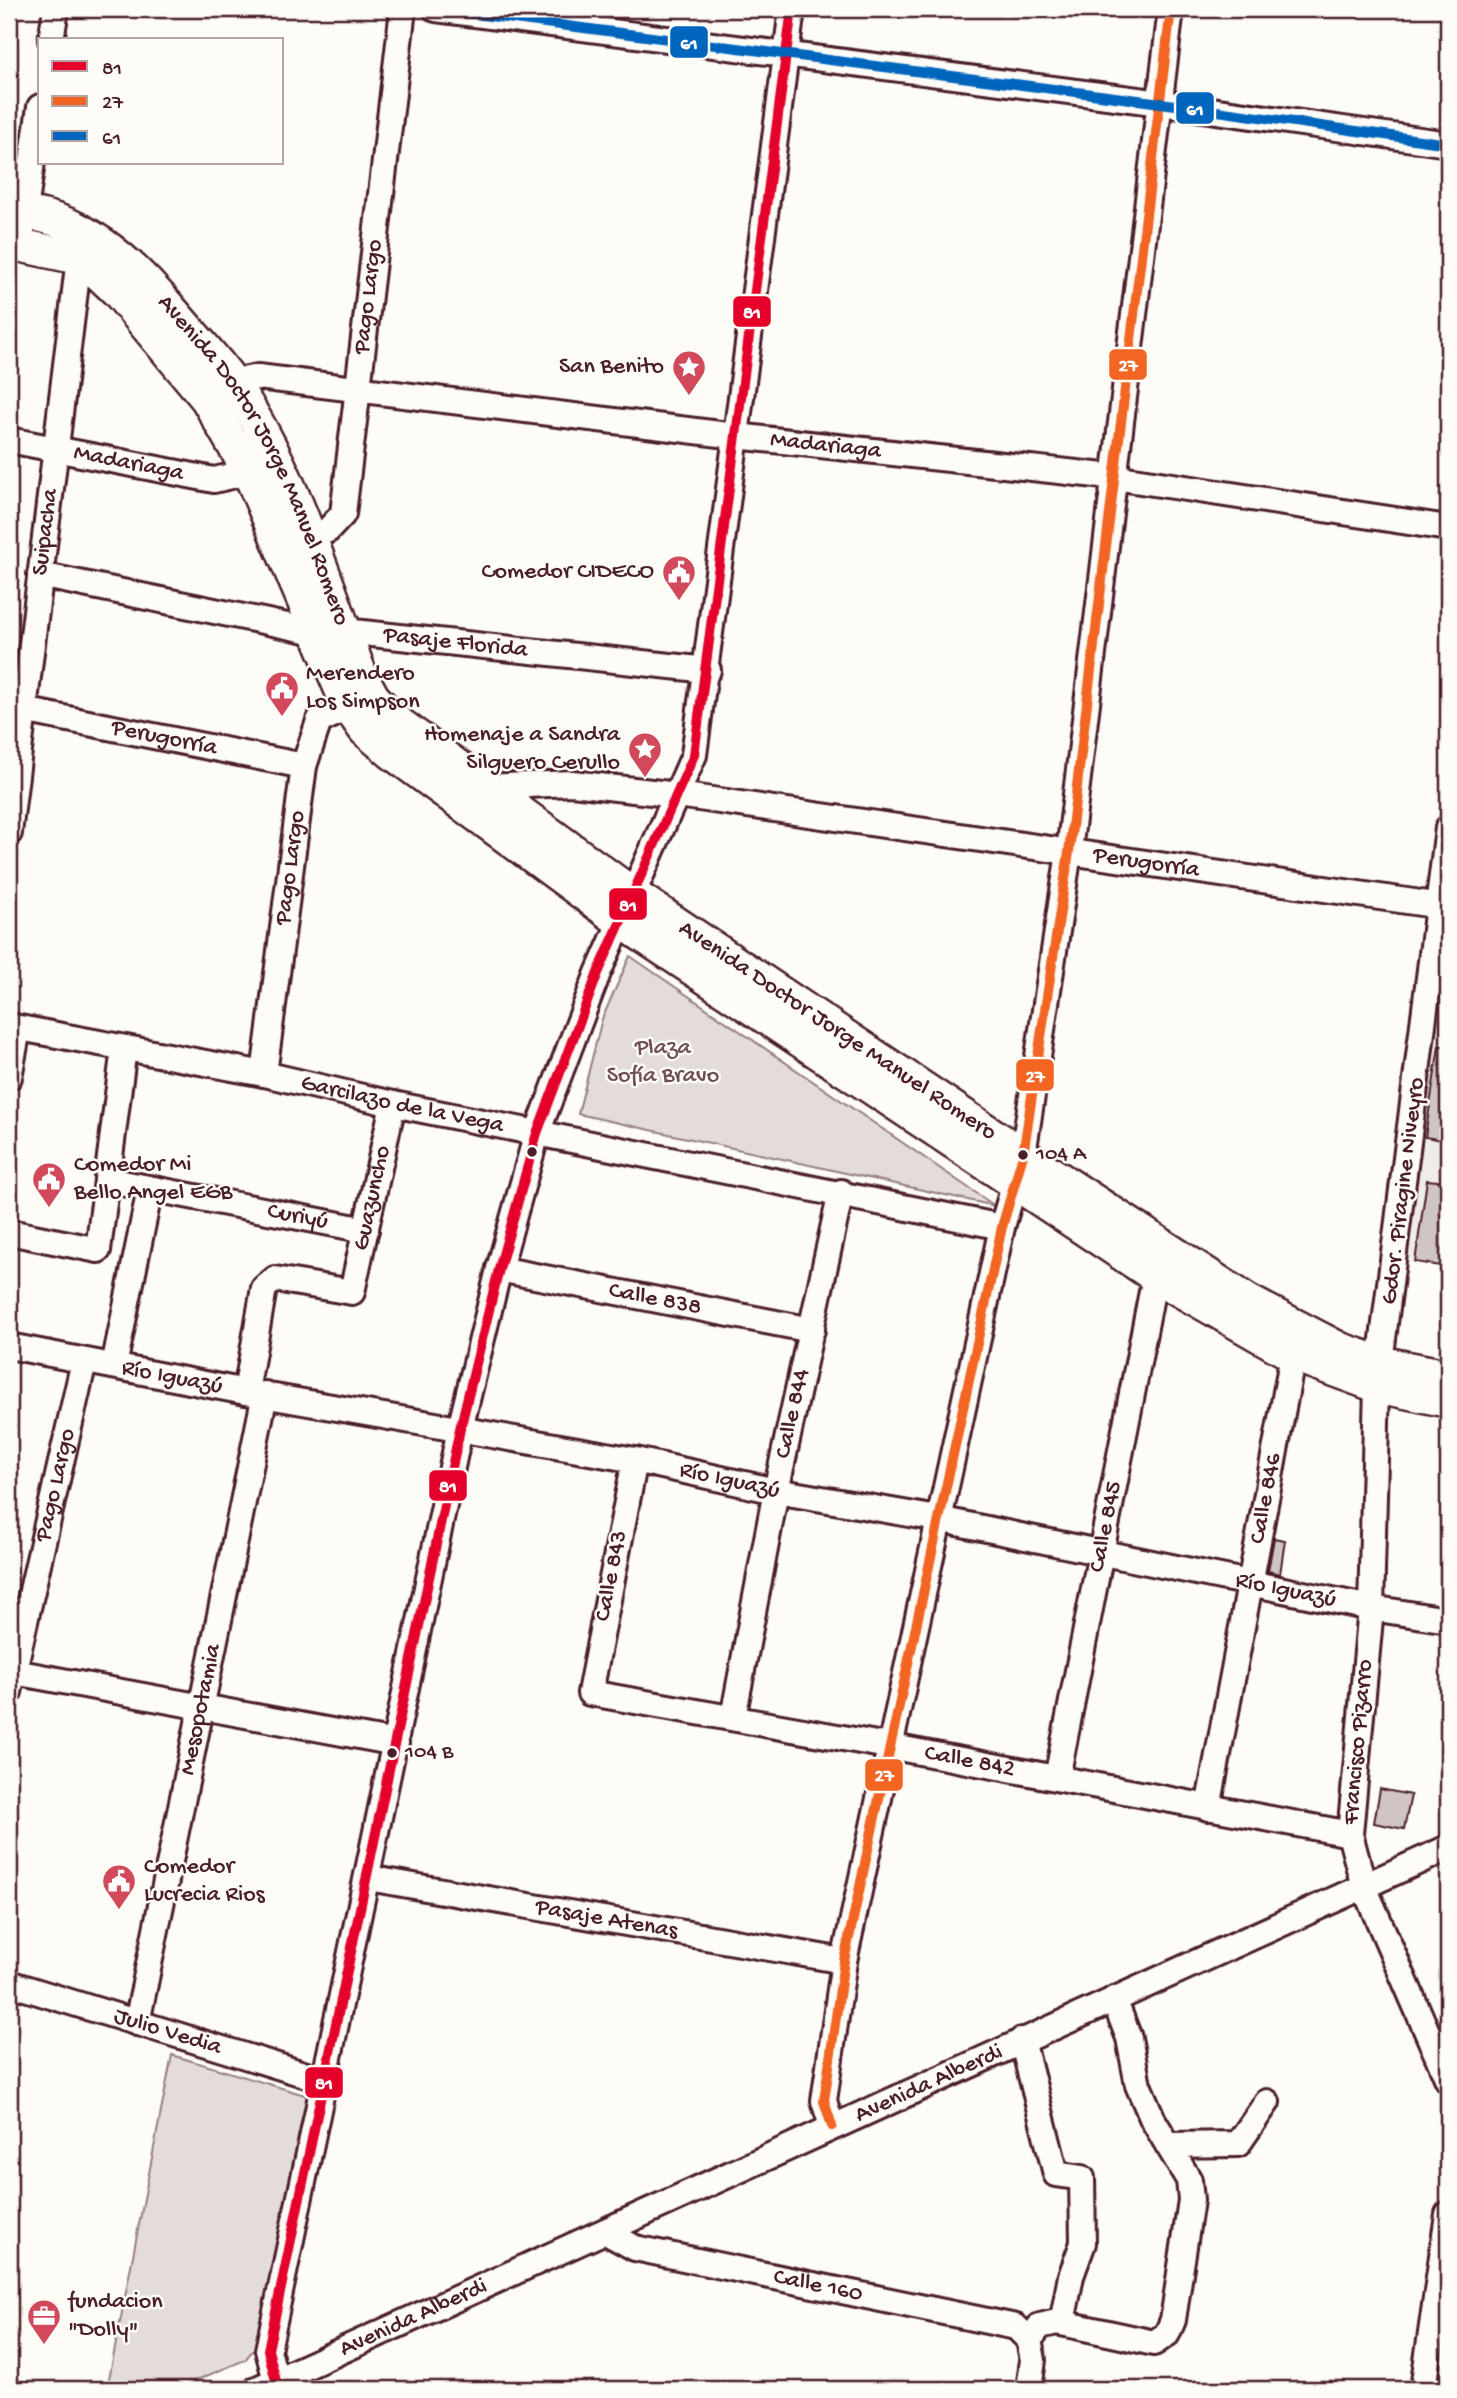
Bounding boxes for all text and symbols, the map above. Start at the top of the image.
line badge: 61 [669,25,709,59]
text: 61 [680,34,698,57]
legend [38,38,284,164]
text: 81 [102,58,122,83]
line badge: 61 [1175,91,1215,125]
text: 27 [102,92,124,117]
text: 61 [1186,100,1204,123]
text: 61 [102,128,121,153]
street label: Pago Largo [347,238,390,357]
street label: Avenida Doctor Jorge Manuel Romero [151,289,356,629]
line badge: 81 [732,295,772,328]
text: 81 [743,303,761,326]
place icon: San Benito [670,348,708,397]
line badge: 27 [1108,348,1148,381]
place label: San Benito [559,353,664,382]
text: 27 [1118,356,1139,379]
street label: Madariaga [769,425,883,466]
street label: Madariaga [71,438,187,488]
street label: Suipacha [26,487,65,577]
public building icon: Comedor CIDECO [660,553,698,602]
place label: Comedor CIDECO [482,558,654,587]
street label: Pasaje Florida [381,621,530,665]
place label: Merendero Los Simpson [306,660,420,717]
public building icon: Merendero Los Simpson [263,669,301,718]
street label: Perugorría [108,713,220,763]
place label: Homenaje a Sandra Silguero Cerullo [424,721,621,778]
place icon: Homenaje a Sandra Silguero Cerullo [626,730,664,779]
street label: Pago Largo [269,809,313,928]
street label: Perugorría [1090,841,1202,885]
line badge: 81 [608,887,648,921]
text: 81 [619,896,637,919]
street label: Avenida Doctor Jorge Manuel Romero [673,914,1002,1148]
park label: Plaza Sofía Bravo [607,1034,719,1091]
line badge: 27 [1015,1058,1055,1092]
text: 27 [1025,1067,1046,1090]
street label: Garcilazo de la Vega [298,1069,507,1141]
street label: Gdor. Piragine Niveyro [1376,1076,1432,1306]
place label: 104 A [1035,1142,1087,1168]
street label: Guazuncho [347,1143,398,1253]
unlabelled marker [525,1145,539,1159]
marker: 104 A [1016,1148,1030,1162]
place label: Comedor Mi Bello Angel EGB [73,1151,233,1208]
public building icon: Comedor Mi Bello Angel EGB [30,1160,68,1209]
street label: Curiyú [265,1197,330,1237]
street label: Calle 838 [606,1276,704,1323]
street label: Río Iguazú [119,1354,225,1402]
street label: Calle 844 [769,1366,817,1461]
street label: Pago Largo [29,1426,83,1546]
street label: Calle 846 [1243,1450,1289,1546]
street label: Río Iguazú [677,1456,782,1506]
line badge: 81 [428,1469,468,1502]
text: 81 [439,1477,457,1500]
street label: Calle 845 [1083,1479,1129,1575]
street label: Calle 843 [589,1528,635,1624]
street label: Río Iguazú [1233,1566,1338,1615]
street label: Mesopotamia [173,1641,228,1778]
street label: Francisco Pizarro [1337,1658,1381,1827]
street label: Calle 842 [922,1739,1017,1784]
place label: 104 B [404,1740,454,1766]
marker: 104 B [385,1746,399,1760]
line badge: 27 [864,1758,904,1792]
text: 27 [874,1766,895,1789]
place label: Comedor Lucrecia Rios [144,1853,266,1910]
public building icon: Comedor Lucrecia Rios [100,1862,138,1911]
street label: Pasaje Atenas [532,1893,681,1946]
street label: Julio Vedia [110,2002,226,2062]
street label: Avenida Alberdi [850,2038,1007,2130]
line badge: 81 [304,2066,344,2099]
text: 81 [315,2074,333,2097]
street label: Calle 160 [771,2263,865,2309]
street label: Avenida Alberdi [335,2272,492,2364]
place label: fundacion "Dolly" [67,2288,163,2345]
office icon: fundacion "Dolly" [25,2297,63,2346]

